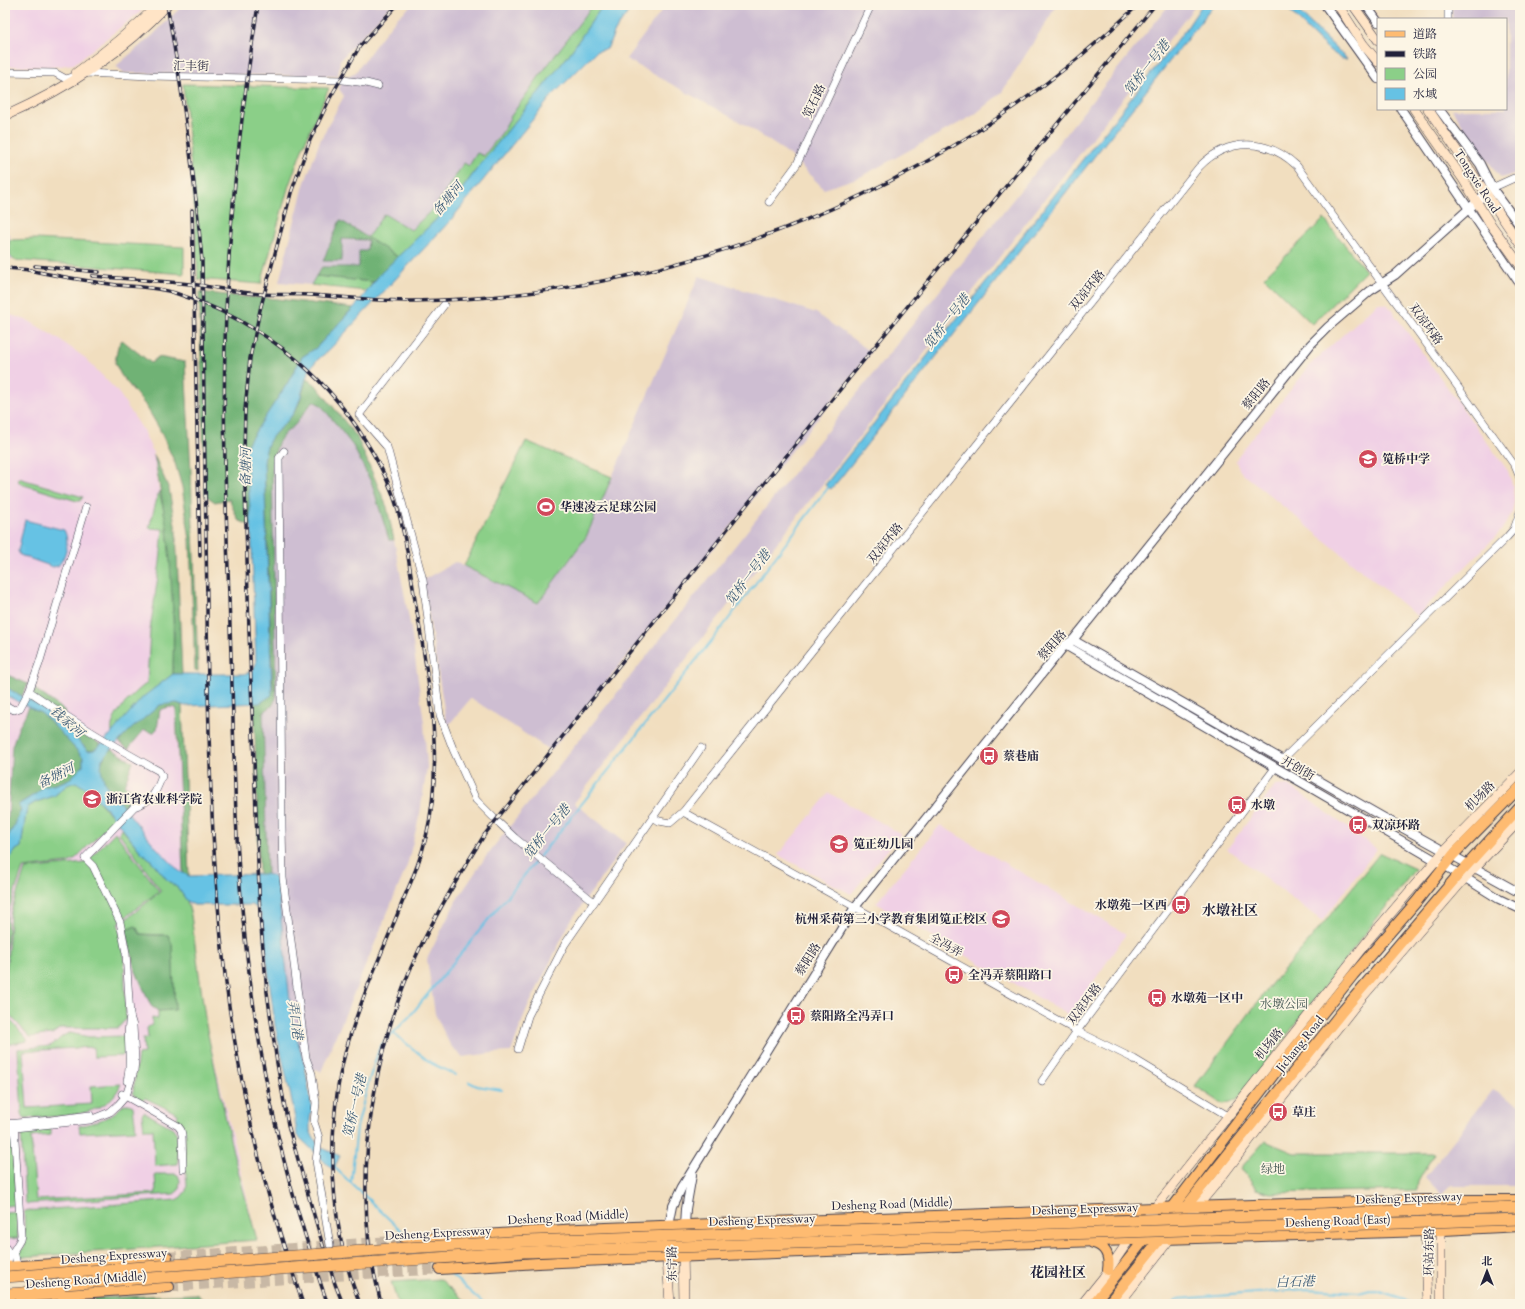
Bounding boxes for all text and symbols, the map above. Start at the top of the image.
legend [1377,18,1507,110]
text: 道路 [1413,26,1437,42]
water label: 笕桥一号港 [1120,35,1175,99]
text: 铁路 [1413,46,1437,62]
street label: 汇丰街 [173,58,210,74]
text: 公园 [1413,66,1437,82]
street label: 笕石路 [799,81,829,121]
text: 水域 [1413,86,1437,102]
street label: Tongxie Road [1450,146,1504,217]
water label: 备塘河 [429,177,469,220]
street label: 双凉环路 [1066,266,1108,314]
water label: 笕桥一号港 [920,289,975,353]
street label: 双凉环路 [1405,300,1447,348]
street label: 蔡阳路 [1238,375,1274,413]
water label: 备塘河 [237,445,255,487]
school or university icon: 笕桥中学 [1357,448,1379,470]
place label: 笕桥中学 [1382,451,1430,467]
sports icon: 华速凌云足球公园 [535,496,557,518]
place label: 华速凌云足球公园 [560,499,656,515]
street label: 双凉环路 [864,519,906,567]
water label: 笕桥一号港 [721,545,776,609]
street label: 蔡阳路 [1034,626,1070,664]
water label: 钱家河 [46,702,89,743]
bus stop icon: 蔡巷庙 [978,745,1000,767]
place label: 蔡巷庙 [1003,748,1039,764]
street label: 开创街 [1278,752,1318,784]
water label: 备塘河 [35,758,79,793]
street label: 机场路 [1462,778,1498,814]
school or university icon: 浙江省农业科学院 [81,788,103,810]
place label: 浙江省农业科学院 [106,791,202,807]
bus stop icon: 水墩 [1226,794,1248,816]
place label: 水墩 [1251,797,1275,813]
water label: 笕桥一号港 [520,800,576,863]
bus stop icon: 双凉环路 [1347,814,1369,836]
place label: 双凉环路 [1372,817,1420,833]
school or university icon: 笕正幼儿园 [828,833,850,855]
place label: 笕正幼儿园 [853,836,913,852]
bus stop icon: 水墩苑一区西 [1170,894,1192,916]
place label: 水墩苑一区西 [1095,897,1167,913]
district label: 水墩社区 [1202,901,1258,920]
school or university icon: 杭州采荷第三小学教育集团笕正校区 [990,908,1012,930]
place label: 杭州采荷第三小学教育集团笕正校区 [795,911,987,927]
street label: 全冯弄 [926,929,966,961]
street label: 蔡阳路 [792,939,824,979]
bus stop icon: 全冯弄蔡阳路口 [943,964,965,986]
place label: 全冯弄蔡阳路口 [968,967,1052,983]
street label: 双凉环路 [1063,980,1105,1028]
bus stop icon: 水墩苑一区中 [1146,987,1168,1009]
place label: 水墩苑一区中 [1171,990,1243,1006]
park label: 水墩公园 [1260,996,1308,1012]
water label: 弄口港 [283,999,307,1043]
bus stop icon: 蔡阳路全冯弄口 [785,1005,807,1027]
place label: 蔡阳路全冯弄口 [810,1008,894,1024]
street label: Jichang Road [1271,1012,1328,1077]
street label: 机场路 [1251,1025,1287,1063]
water label: 笕桥一号港 [339,1070,372,1140]
bus stop icon: 草庄 [1267,1101,1289,1123]
place label: 草庄 [1292,1104,1316,1120]
park label: 绿地 [1261,1161,1285,1177]
street label: Desheng Expressway [1355,1188,1463,1208]
street label: Desheng Road (Middle) [831,1194,953,1214]
street label: Desheng Expressway [1031,1199,1139,1219]
street label: Desheng Road (Middle) [507,1206,629,1228]
street label: Desheng Expressway [708,1210,816,1230]
street label: Desheng Road (East) [1285,1211,1391,1231]
street label: Desheng Expressway [384,1222,492,1244]
street label: 环站东路 [1421,1228,1437,1276]
street label: Desheng Expressway [60,1244,168,1268]
street label: 东宁路 [664,1246,680,1282]
north arrow [1467,1251,1507,1291]
text: 北 [1482,1254,1493,1269]
district label: 花园社区 [1030,1263,1086,1282]
street label: Desheng Road (Middle) [25,1268,147,1292]
water label: 白石港 [1275,1272,1317,1292]

